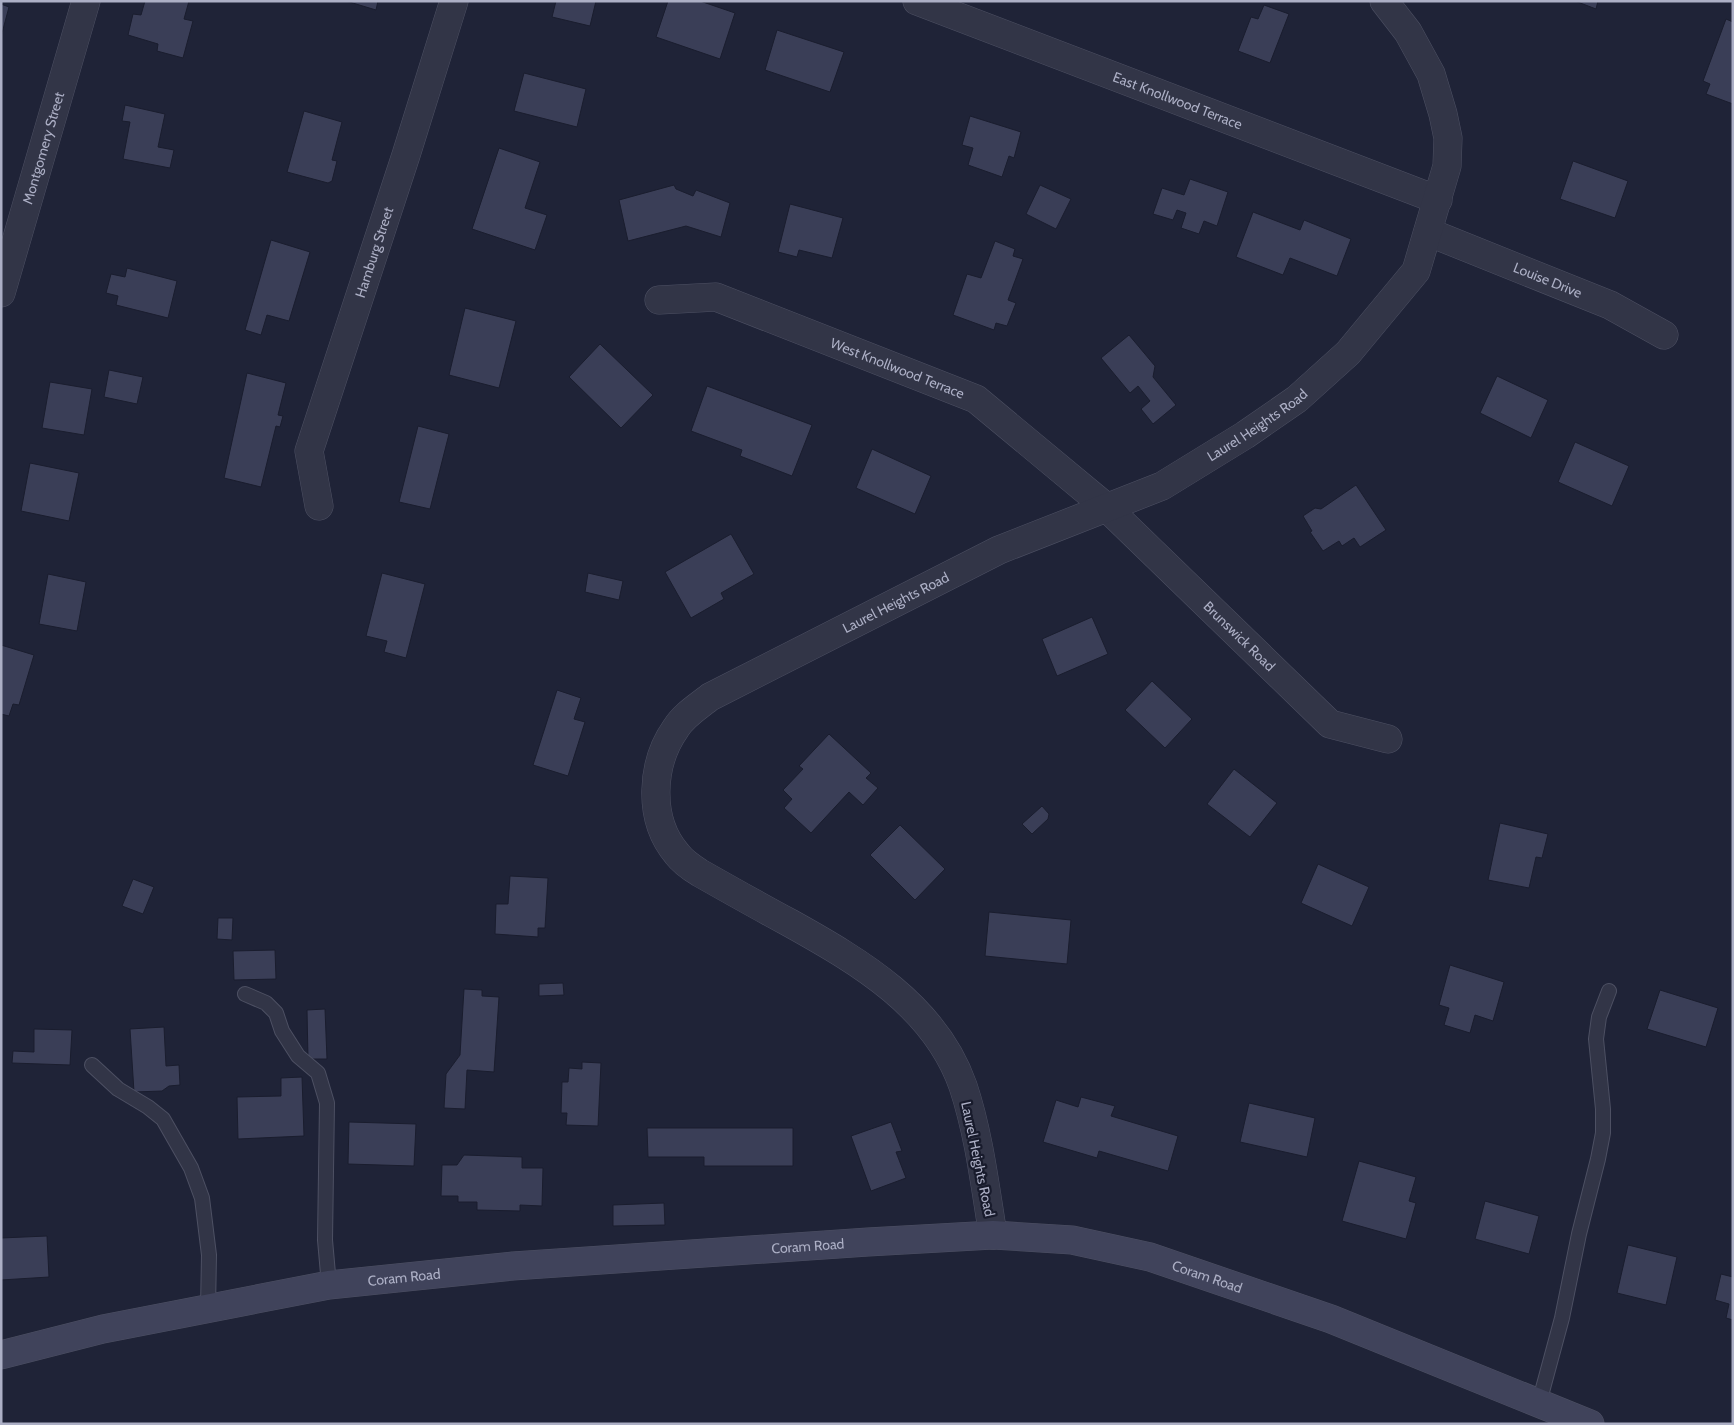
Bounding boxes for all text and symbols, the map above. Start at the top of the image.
street label: East Knollwood Terrace [1110,68,1245,133]
street label: Montgomery Street [18,89,68,206]
street label: Hamburg Street [351,204,397,300]
street label: Louise Drive [1511,258,1585,302]
street label: West Knollwood Terrace [828,334,967,403]
street label: Laurel Heights Road [1204,385,1311,465]
street label: Laurel Heights Road [839,568,952,637]
street label: Brunswick Road [1200,597,1279,675]
street label: Laurel Heights Road [957,1100,999,1218]
street label: Coram Road [771,1235,845,1258]
street label: Coram Road [1170,1256,1245,1297]
street label: Coram Road [367,1265,441,1290]

